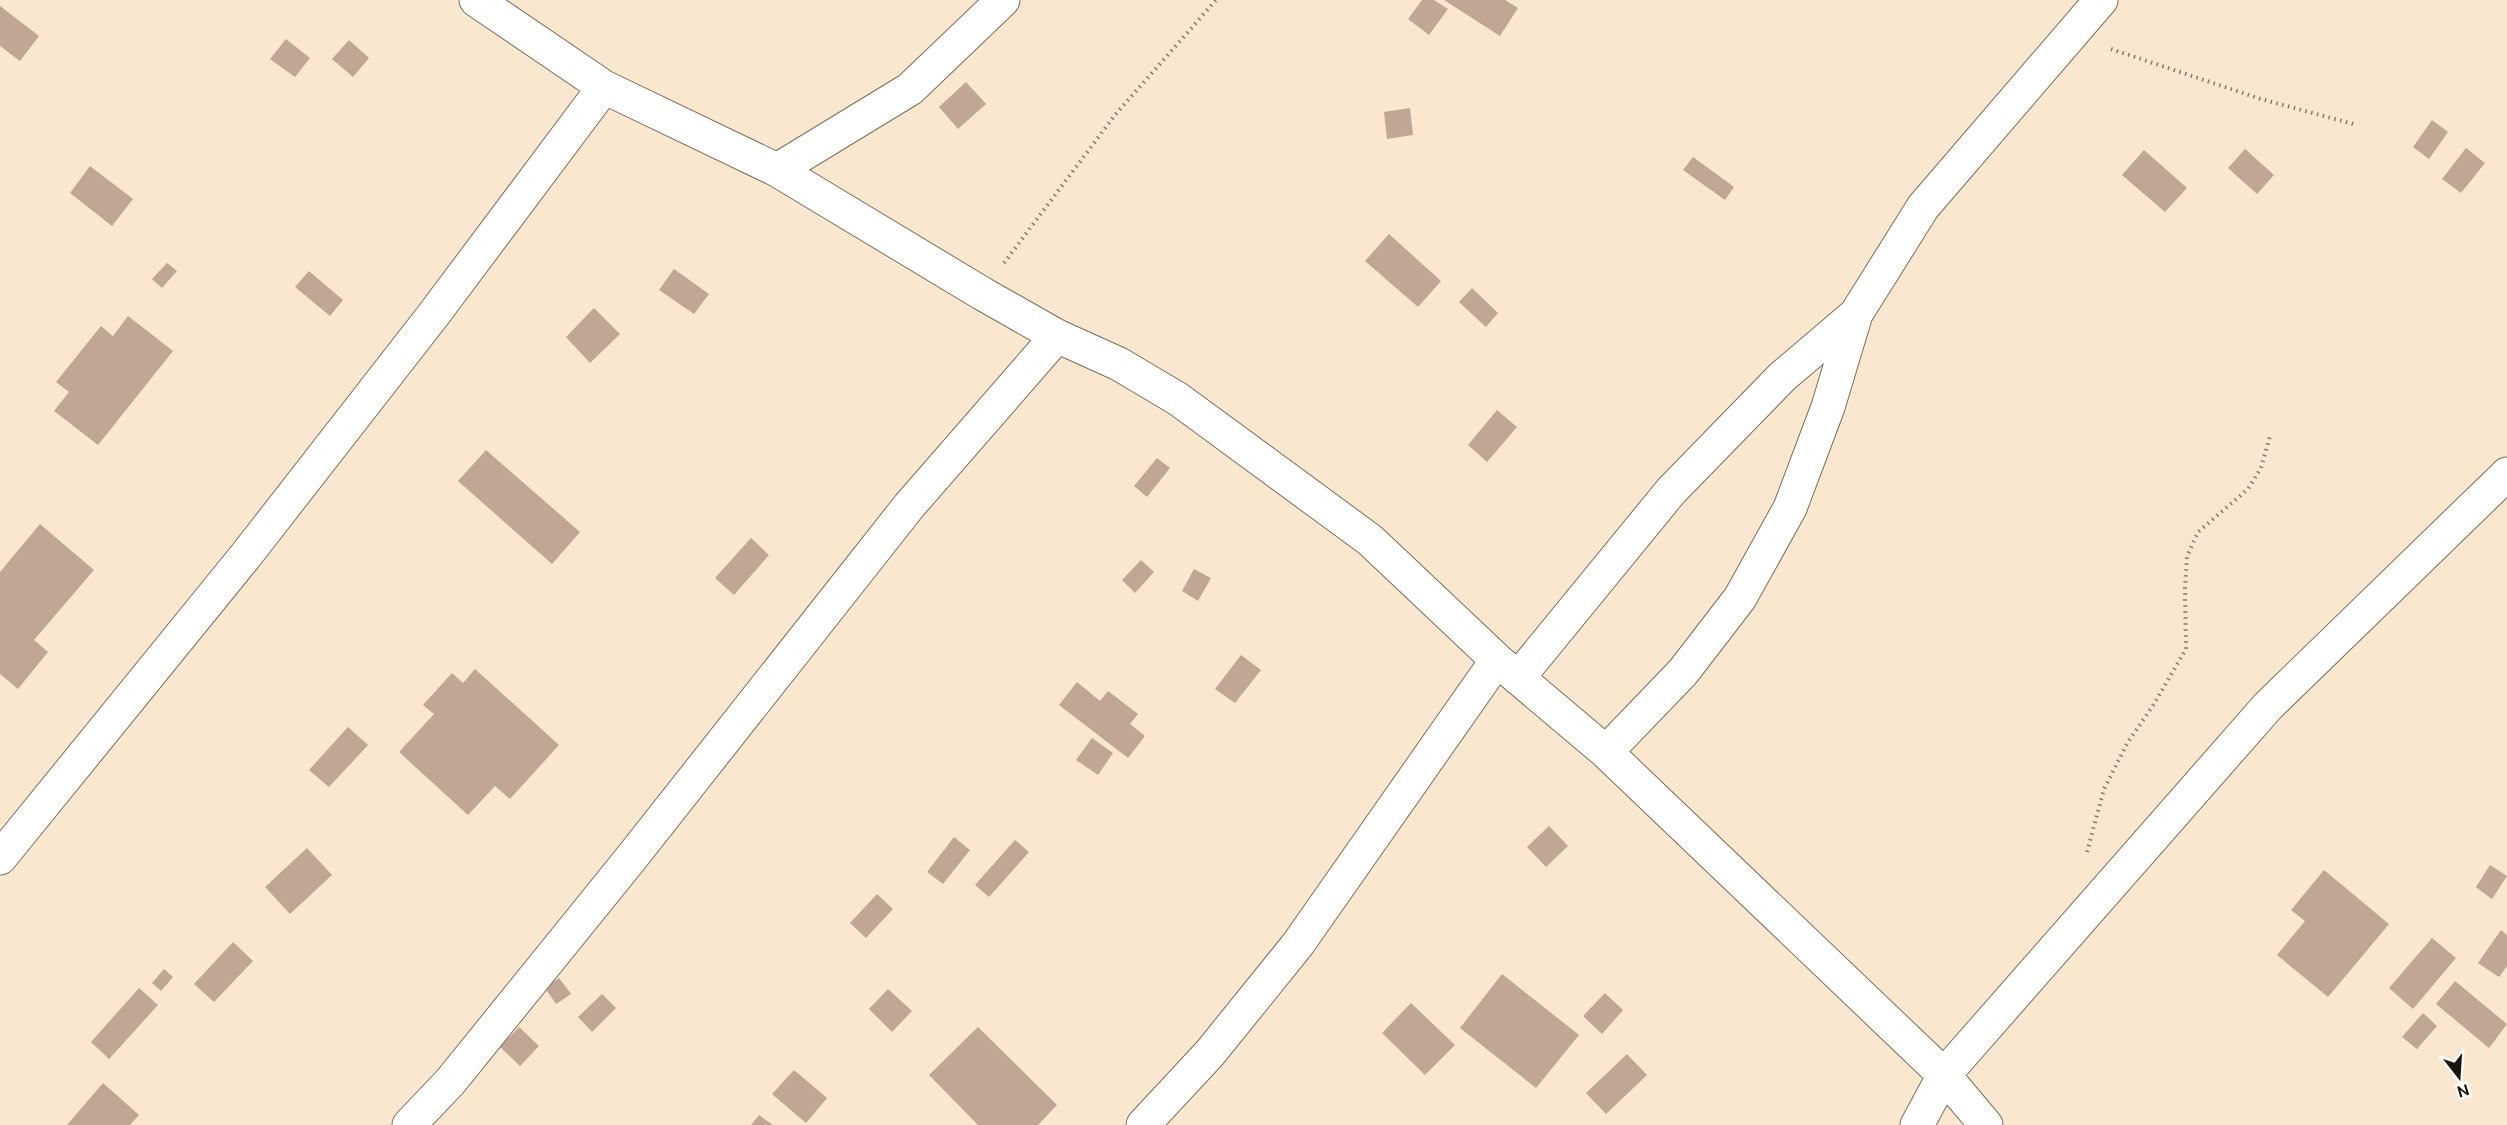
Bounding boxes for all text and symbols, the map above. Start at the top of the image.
north arrow [2429,1047,2489,1107]
text: N [2455,1081,2472,1102]

